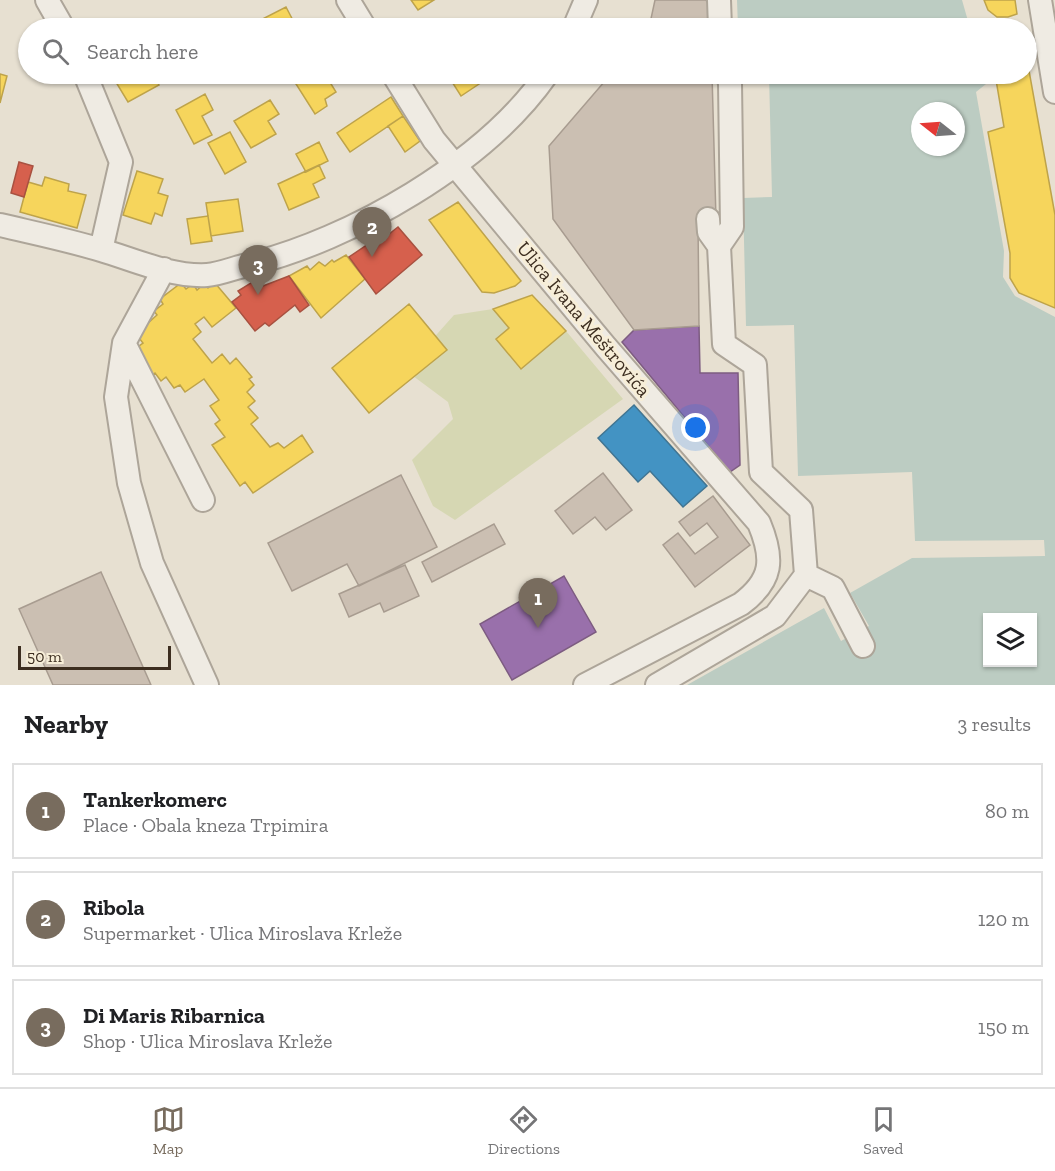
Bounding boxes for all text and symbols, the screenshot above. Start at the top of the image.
search box [18,18,1037,84]
icon: search [39,35,72,68]
text: Search here [87,38,198,65]
north arrow [911,102,965,156]
pin: 2 [352,208,392,257]
street label: Ulica Ivana Meštrovića [512,236,656,402]
pin: 3 [238,246,278,295]
your location [681,413,710,442]
pin: 1 [518,578,558,628]
map controls [983,613,1037,667]
button: layers [983,613,1037,667]
scale bar [18,643,171,670]
text: 50 m [27,647,62,666]
text: Nearby [24,708,108,740]
text: 3 results [957,712,1031,736]
text: Tankerkomerc [83,786,227,813]
text: 1 [41,799,50,823]
text: 80 m [985,799,1029,823]
text: Place · Obala kneza Trpimira [83,813,328,837]
text: Ribola [83,894,145,921]
text: 2 [40,907,51,931]
text: 120 m [978,907,1029,931]
text: Supermarket · Ulica Miroslava Krleže [83,921,402,945]
text: Di Maris Ribarnica [83,1002,265,1029]
text: 3 [40,1015,51,1039]
text: 150 m [978,1015,1029,1039]
text: Shop · Ulica Miroslava Krleže [83,1029,332,1053]
tab: Map [152,1103,185,1158]
tab: Directions [488,1103,560,1158]
tab: Saved [863,1103,903,1158]

